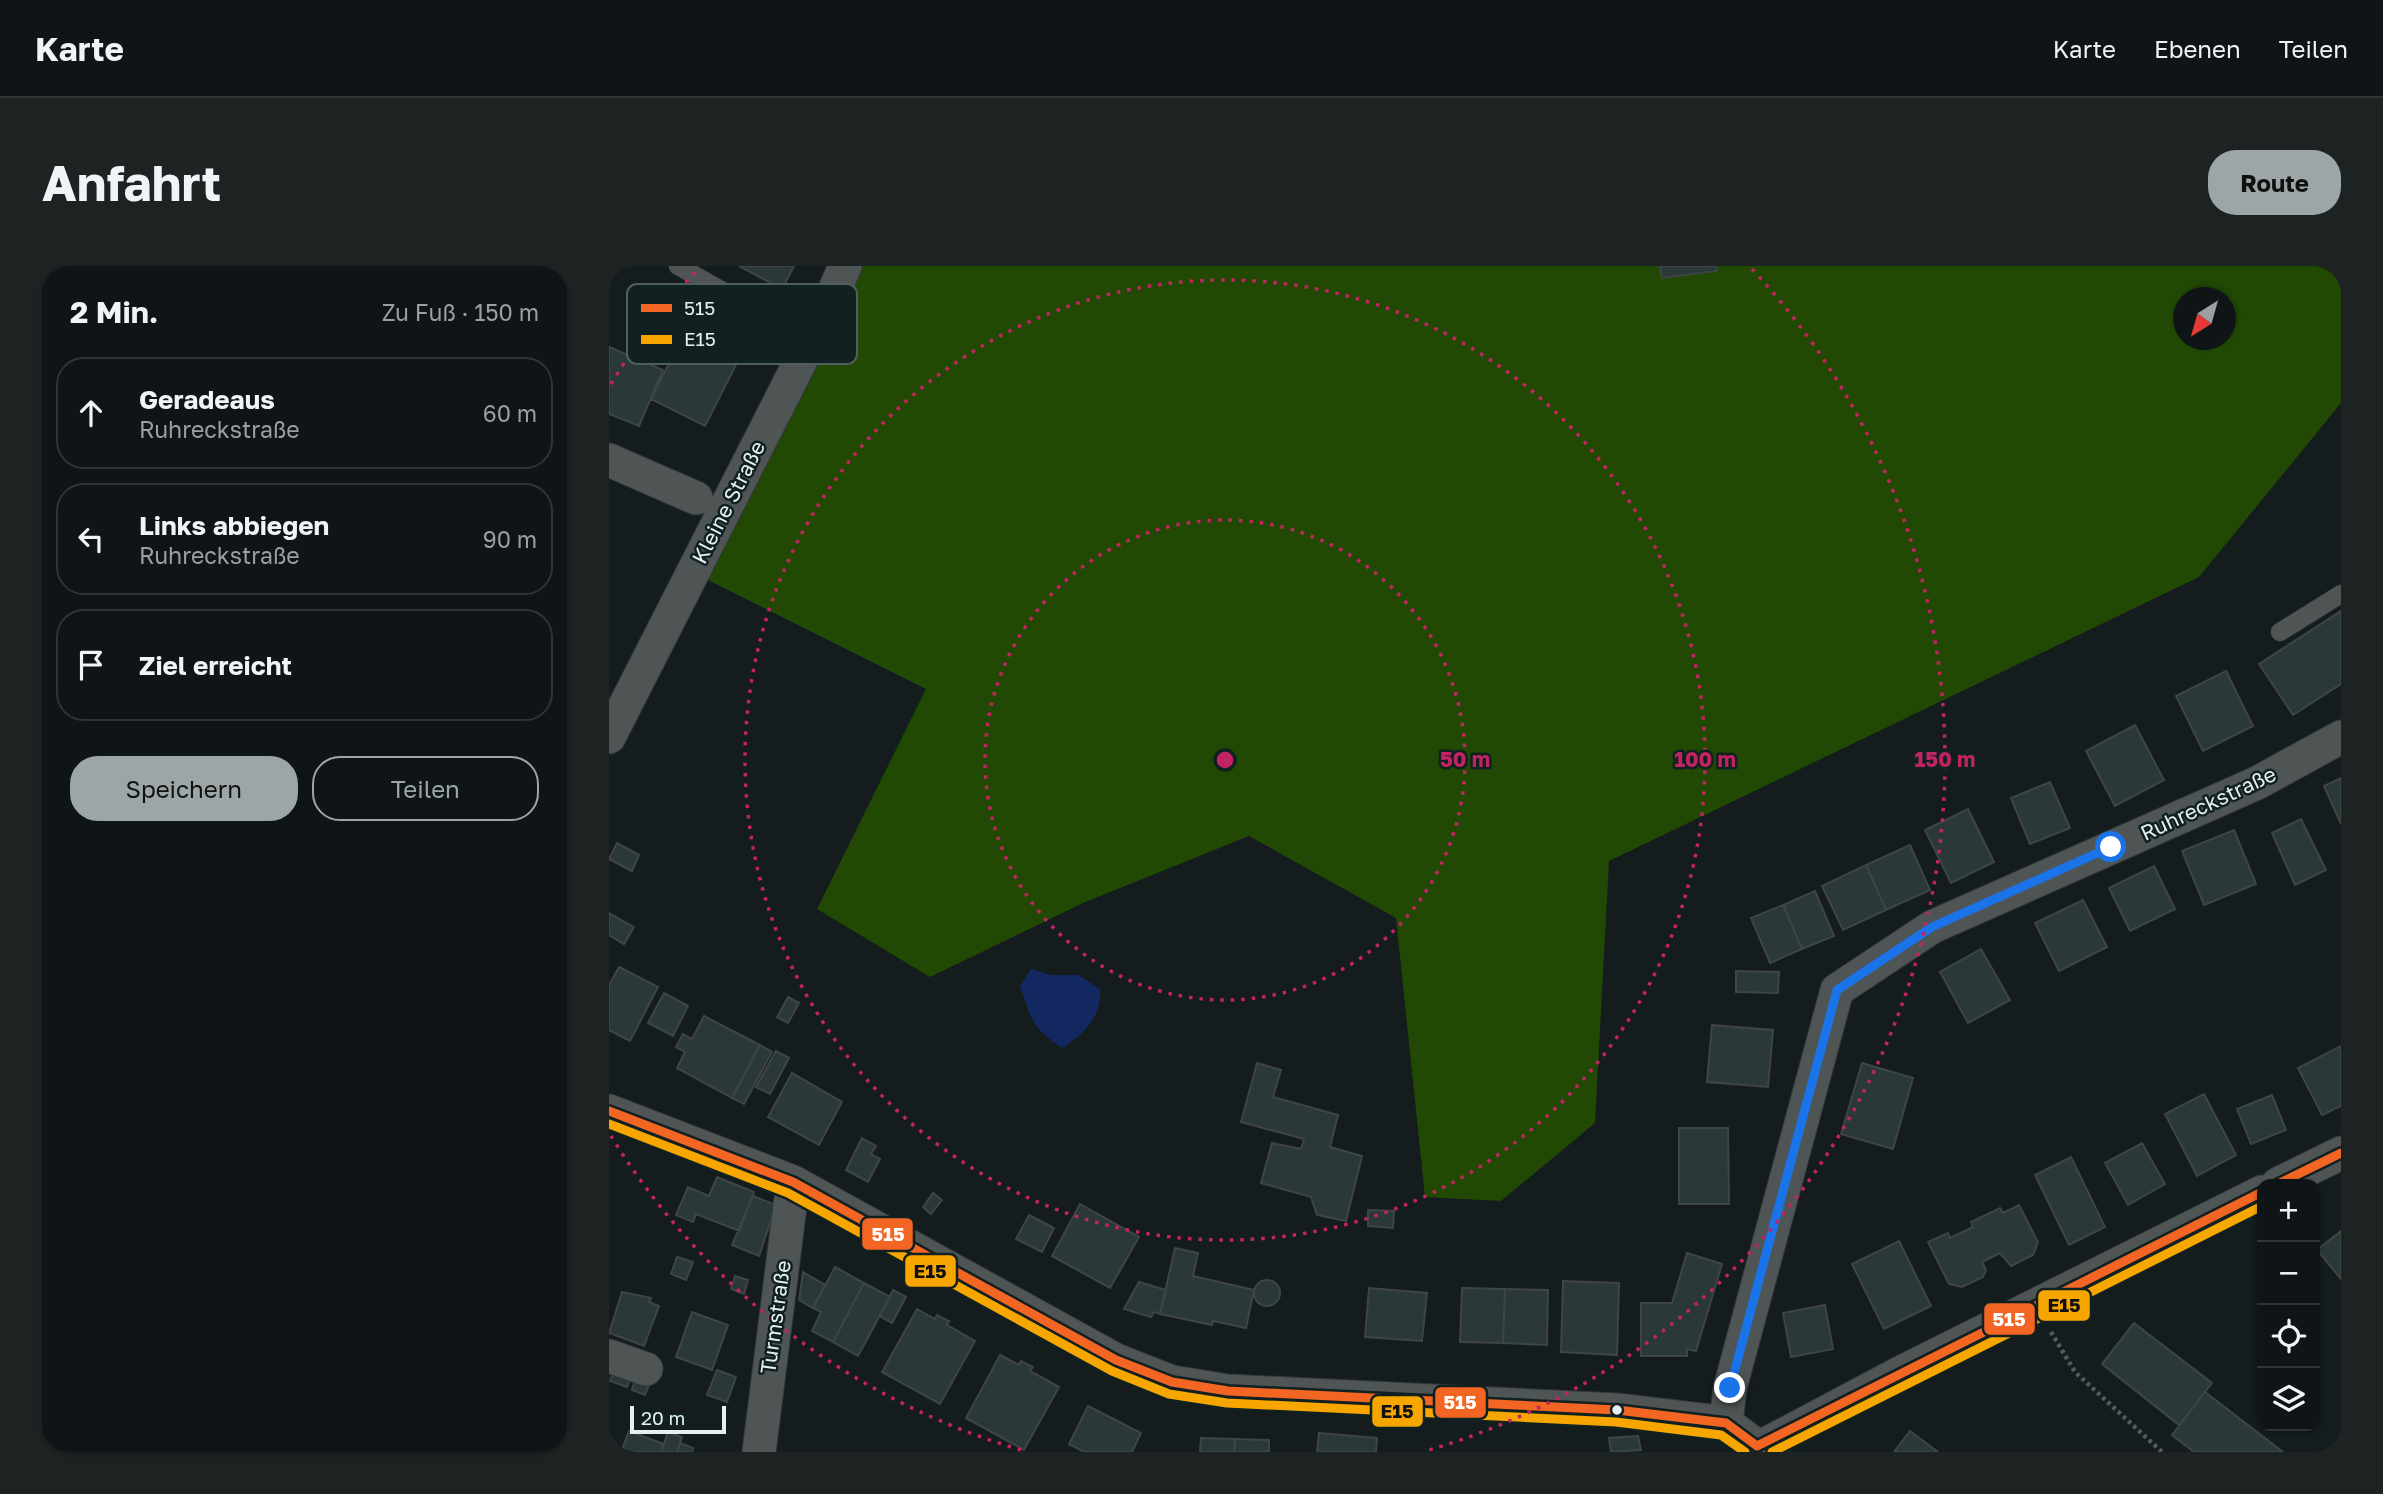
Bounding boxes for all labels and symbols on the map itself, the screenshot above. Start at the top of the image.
legend [627,284,857,364]
north arrow [2173,287,2236,350]
text: 515 [684,296,715,319]
text: E15 [684,327,716,350]
street label: Kleine Straße [686,436,770,568]
text: 50 m [1440,746,1490,772]
text: 100 m [1674,746,1736,772]
text: 150 m [1915,746,1975,772]
centre of rings [1213,748,1237,772]
street label: Ruhreckstraße [2136,760,2280,846]
route start [2095,831,2126,862]
line badge: 515 [861,1217,914,1251]
text: 515 [872,1222,904,1245]
line badge: E15 [904,1254,957,1288]
street label: Turmstraße [754,1259,796,1375]
text: E15 [913,1259,947,1282]
line badge: E15 [2037,1289,2091,1322]
text: E15 [2047,1293,2081,1316]
line badge: 515 [1983,1302,2036,1336]
text: 515 [1993,1307,2025,1330]
route end [1714,1372,1745,1403]
line badge: 515 [1434,1386,1487,1419]
text: 515 [1444,1390,1476,1413]
line badge: E15 [1371,1395,1424,1428]
text: E15 [1380,1399,1414,1422]
scale bar [630,1403,726,1435]
unlabelled marker [1610,1403,1624,1417]

